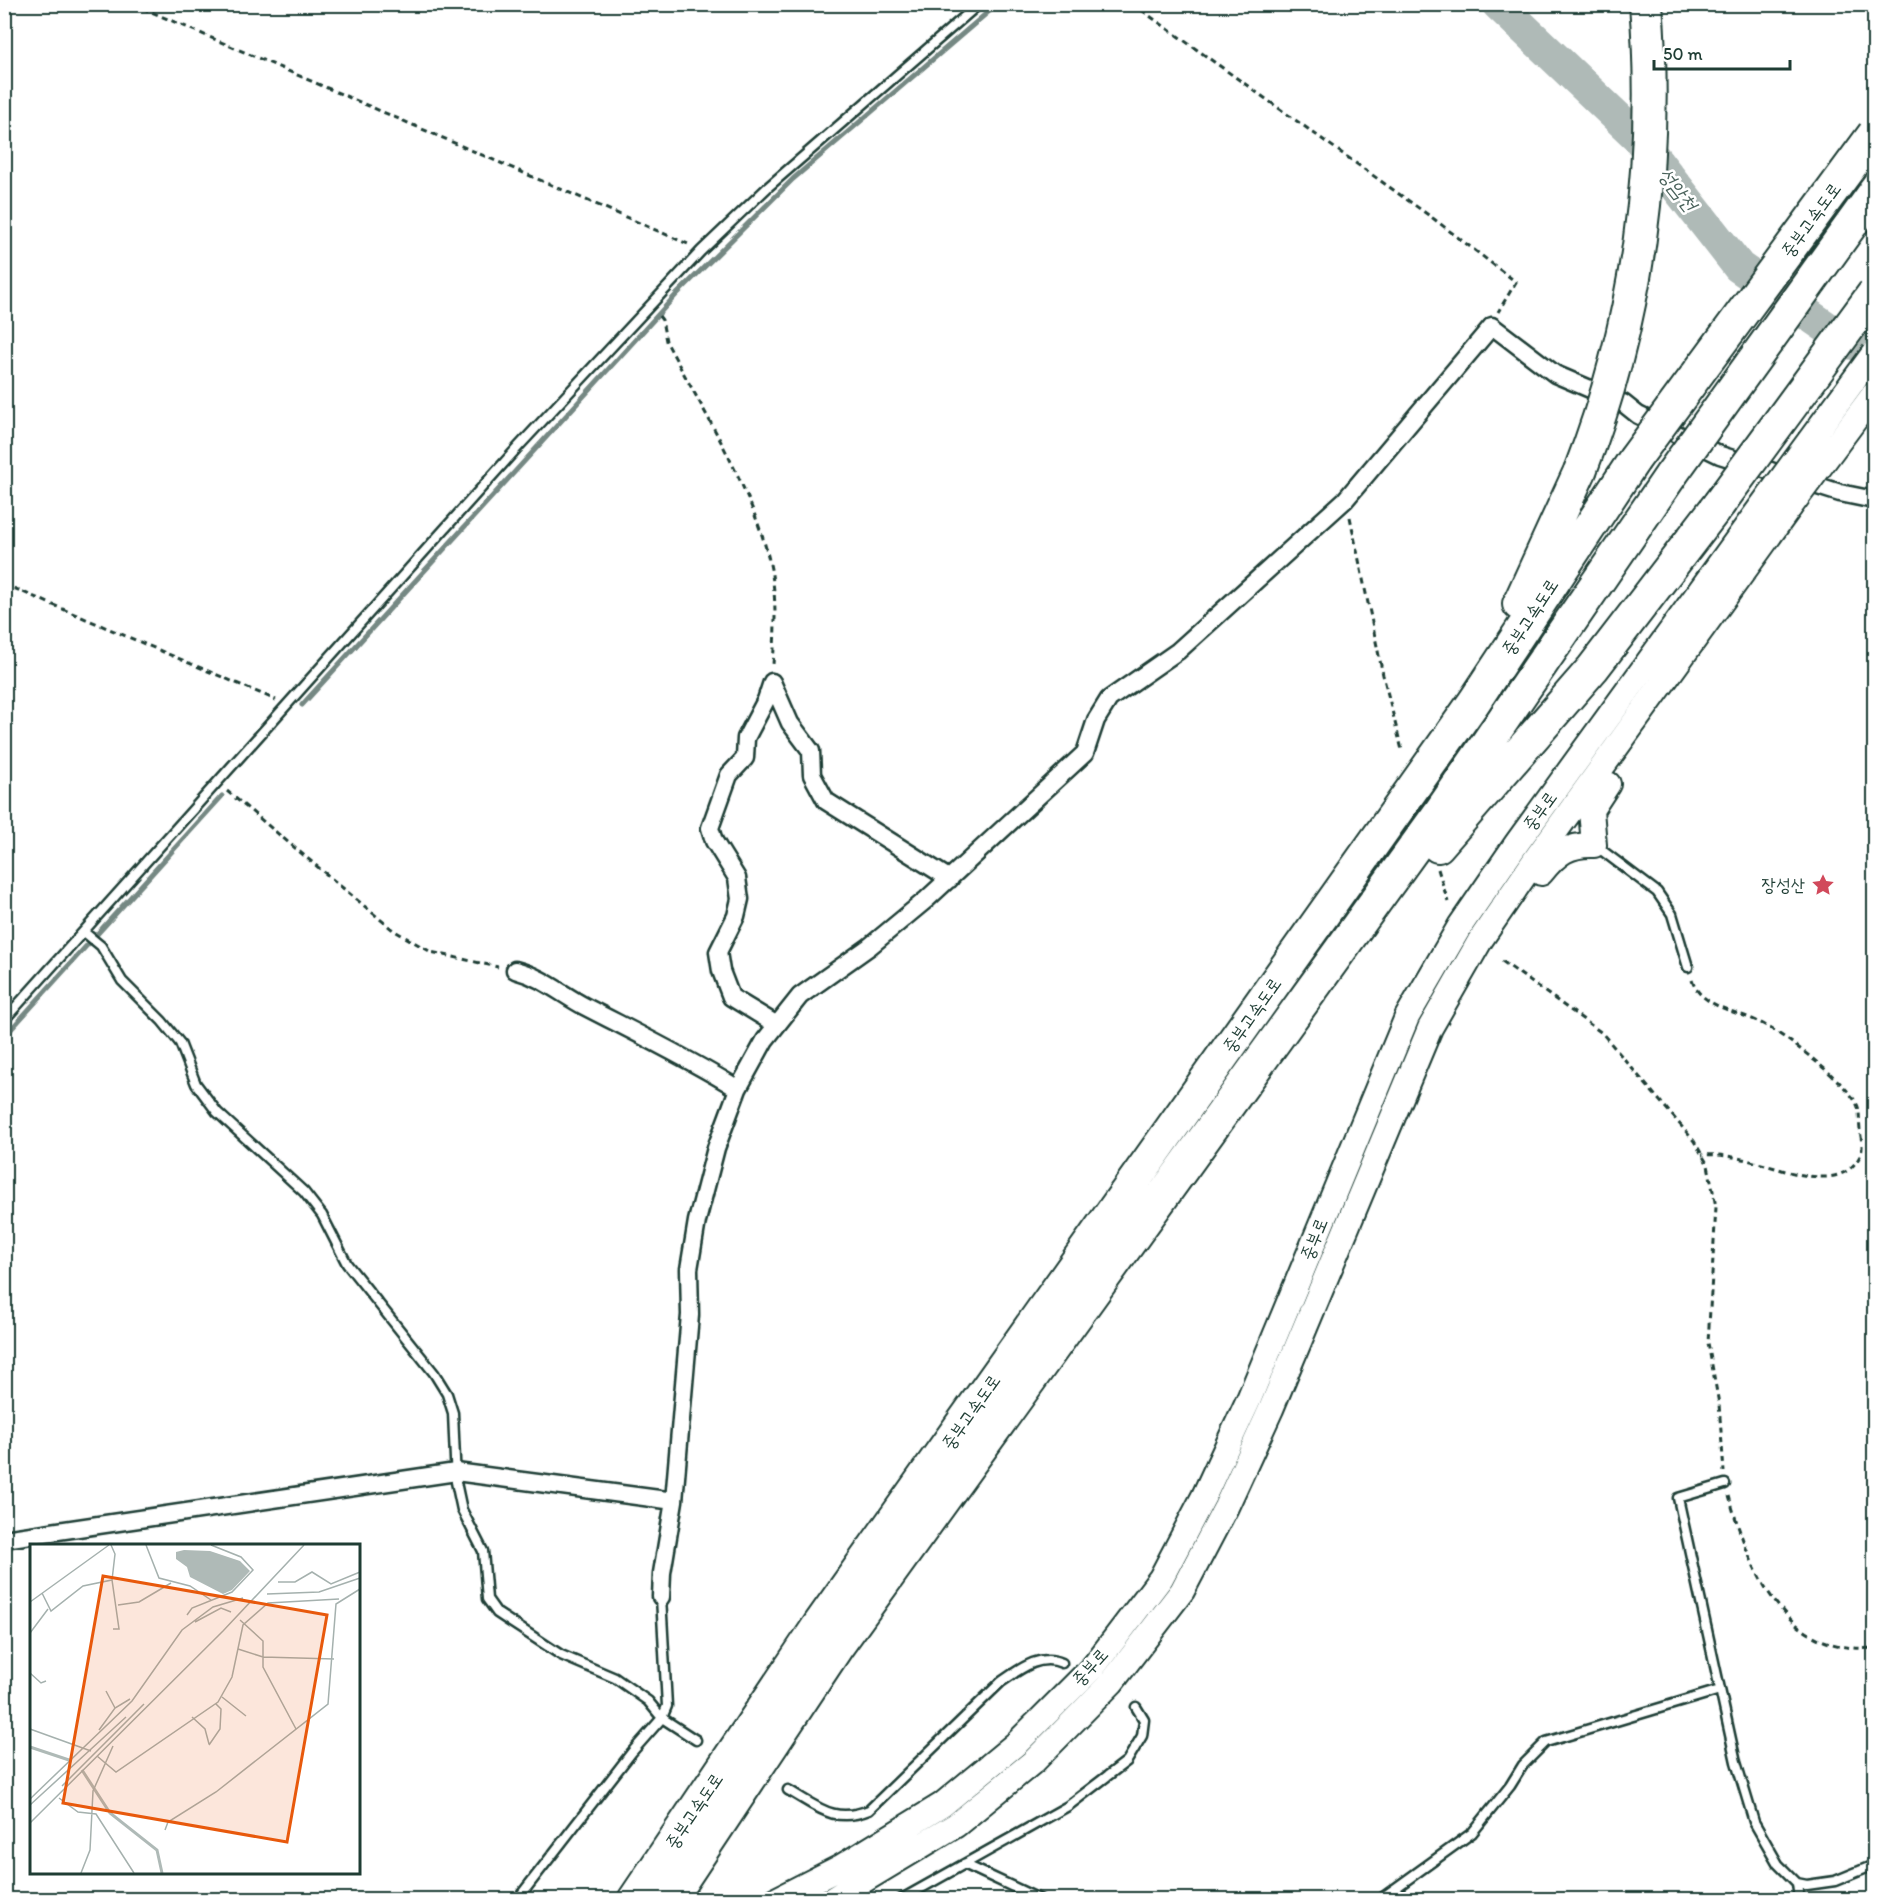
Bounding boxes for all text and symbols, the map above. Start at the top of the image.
scale bar [1654,33,1790,71]
text: 50 m [1663,43,1703,65]
water label: 성암천 [1654,163,1703,217]
street label: 중부고속도로 [1777,178,1845,262]
street label: 중부고속도로 [1497,575,1563,659]
street label: 중부로 [1518,787,1562,835]
place icon: 장성산 [1810,872,1836,898]
place label: 장성산 [1762,874,1806,896]
street label: 중부고속도로 [1218,973,1286,1057]
street label: 중부로 [1296,1215,1332,1263]
street label: 중부고속도로 [937,1370,1005,1454]
inset map [30,1544,360,1874]
street label: 중부로 [1067,1643,1113,1691]
street label: 중부고속도로 [661,1769,727,1853]

